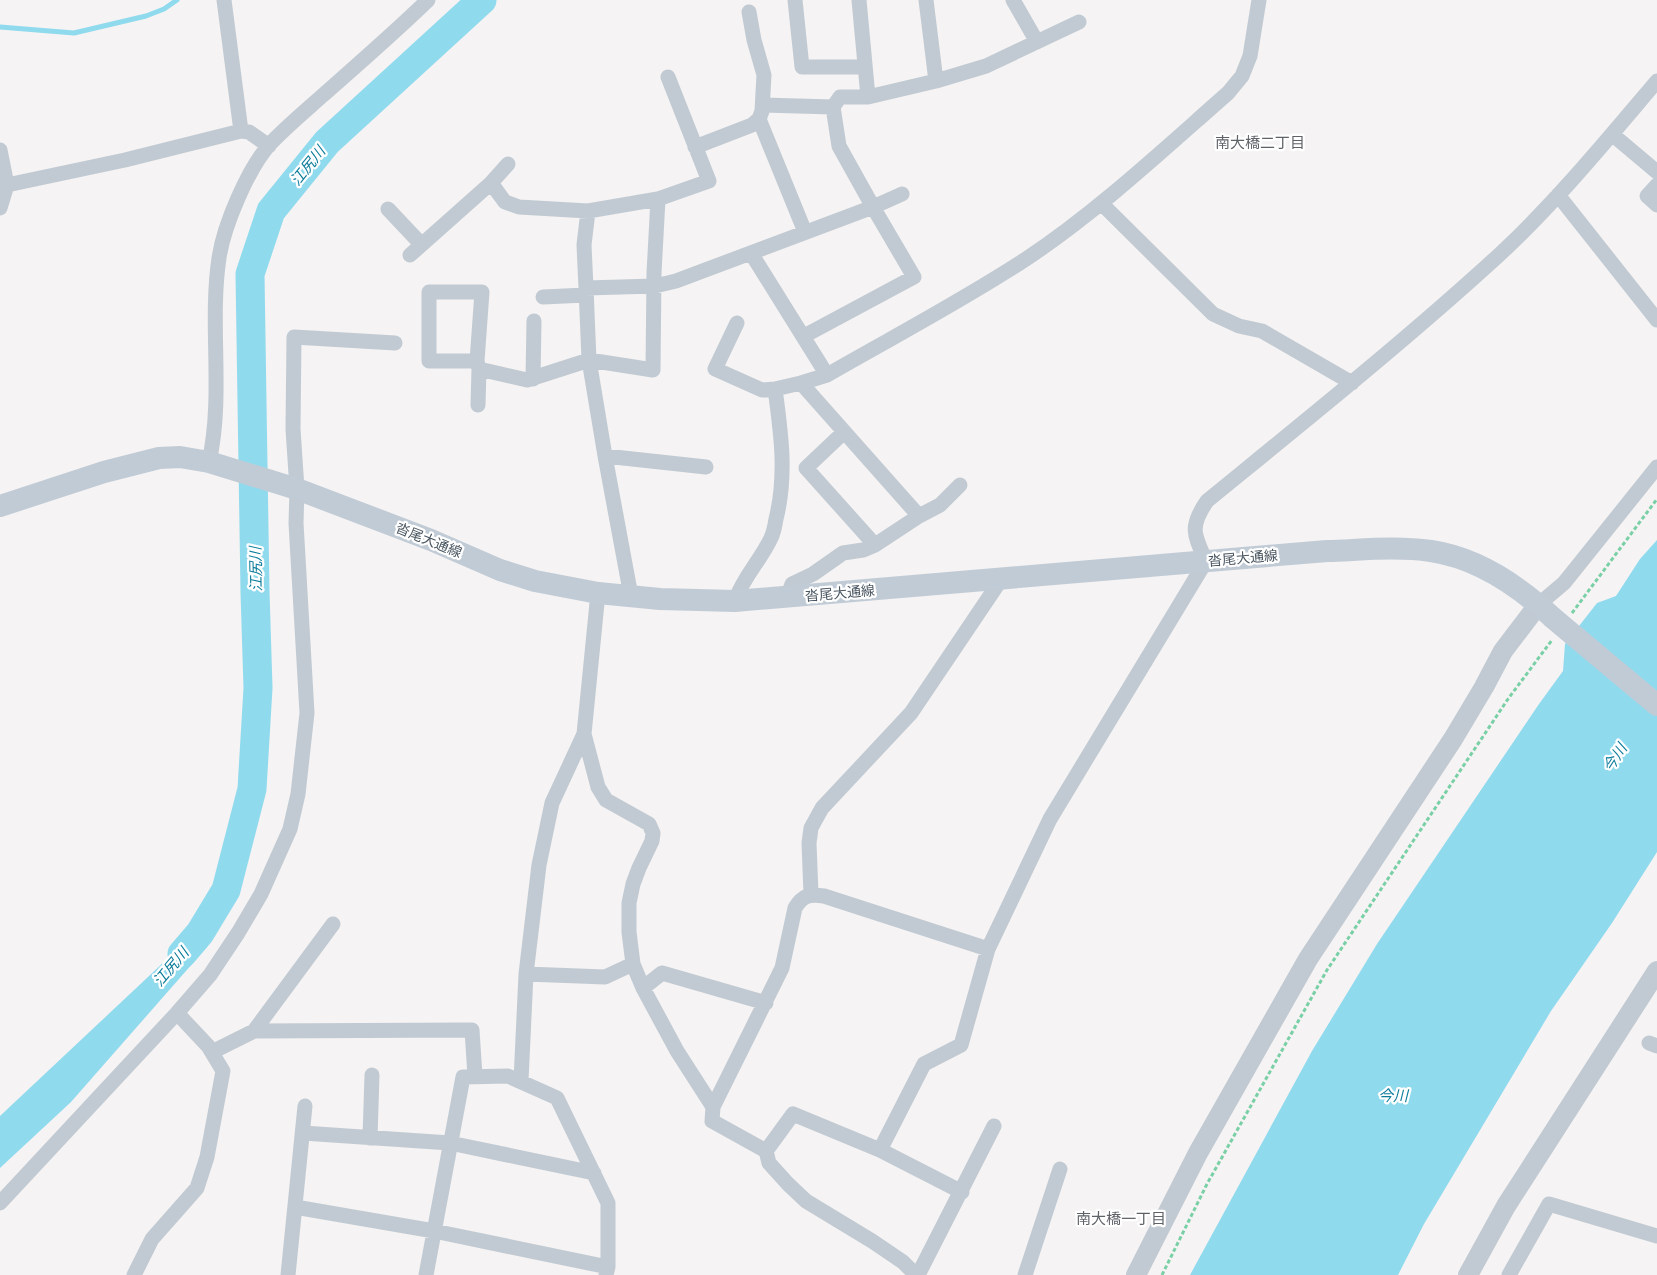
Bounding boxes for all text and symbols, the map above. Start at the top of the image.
district label: 南大橋二丁目 [1215,133,1305,154]
water label: 江尻川 [286,141,332,190]
street label: 沓尾大通線 [392,519,465,563]
water label: 江尻川 [246,544,267,592]
street label: 沓尾大通線 [1207,546,1279,572]
street label: 沓尾大通線 [804,581,876,607]
water label: 今川 [1598,738,1633,777]
water label: 江尻川 [149,942,195,991]
water label: 今川 [1378,1086,1410,1107]
district label: 南大橋一丁目 [1076,1209,1166,1230]

